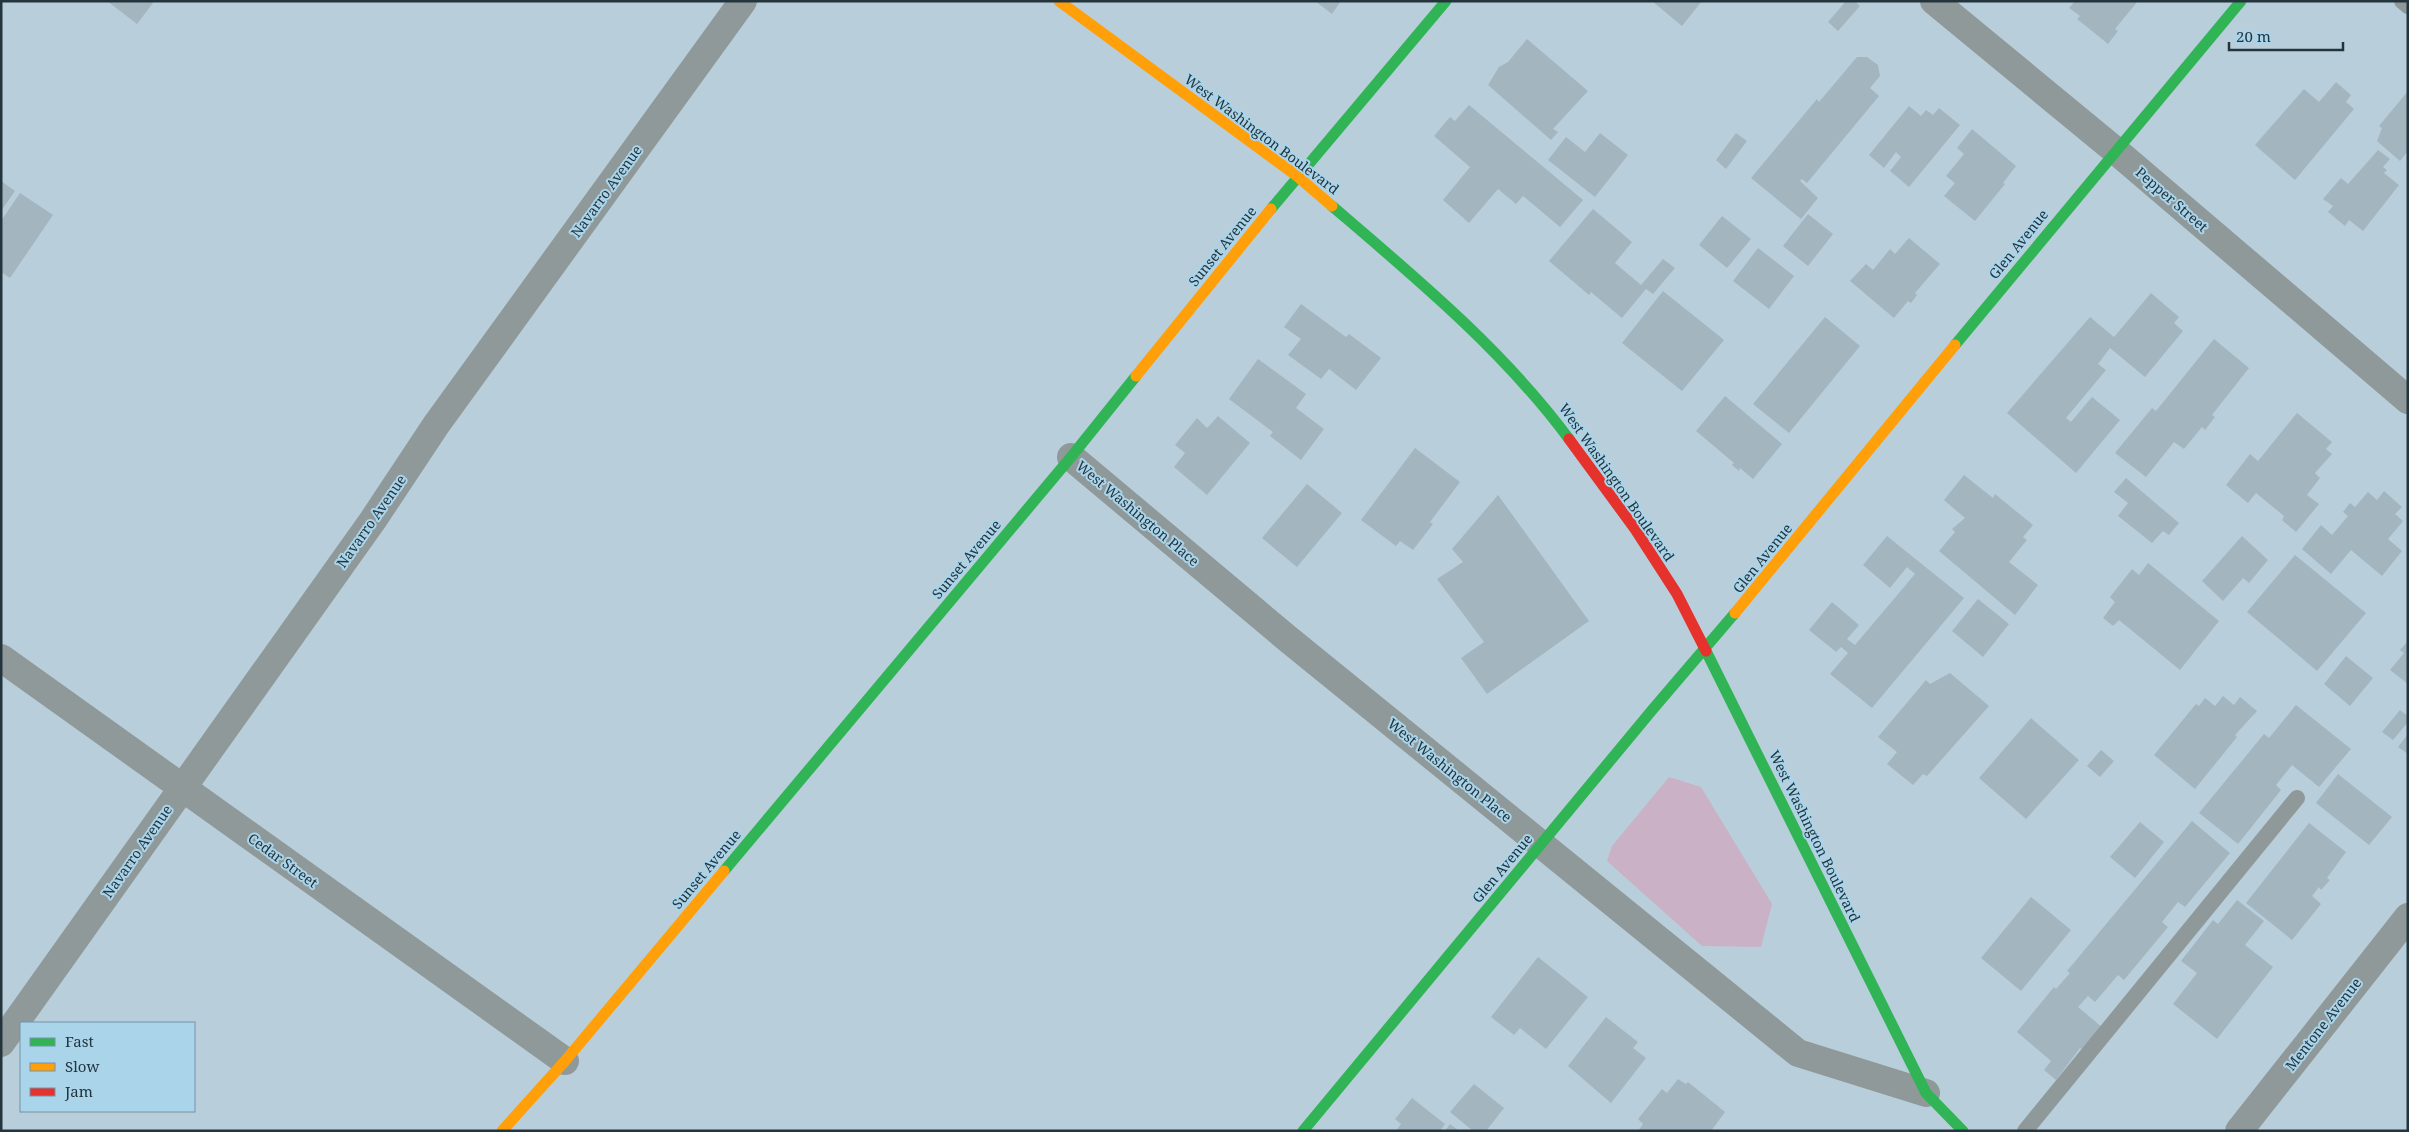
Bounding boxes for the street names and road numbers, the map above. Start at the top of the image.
street label: West Washington Boulevard [1181,70,1343,199]
street label: Navarro Avenue [566,141,646,241]
street label: Pepper Street [2132,162,2212,236]
street label: Sunset Avenue [1184,202,1260,290]
street label: Glen Avenue [1984,205,2052,283]
street label: West Washington Boulevard [1555,399,1679,565]
street label: West Washington Place [1073,456,1203,570]
street label: Navarro Avenue [332,471,410,571]
street label: Sunset Avenue [927,515,1005,603]
street label: Glen Avenue [1728,519,1796,597]
street label: West Washington Place [1384,714,1516,826]
street label: West Washington Boulevard [1765,747,1865,925]
street label: Navarro Avenue [98,801,176,901]
street label: Sunset Avenue [667,825,745,913]
street label: Cedar Street [244,828,322,892]
street label: Glen Avenue [1468,830,1536,906]
street label: Mentone Avenue [2281,974,2365,1074]

